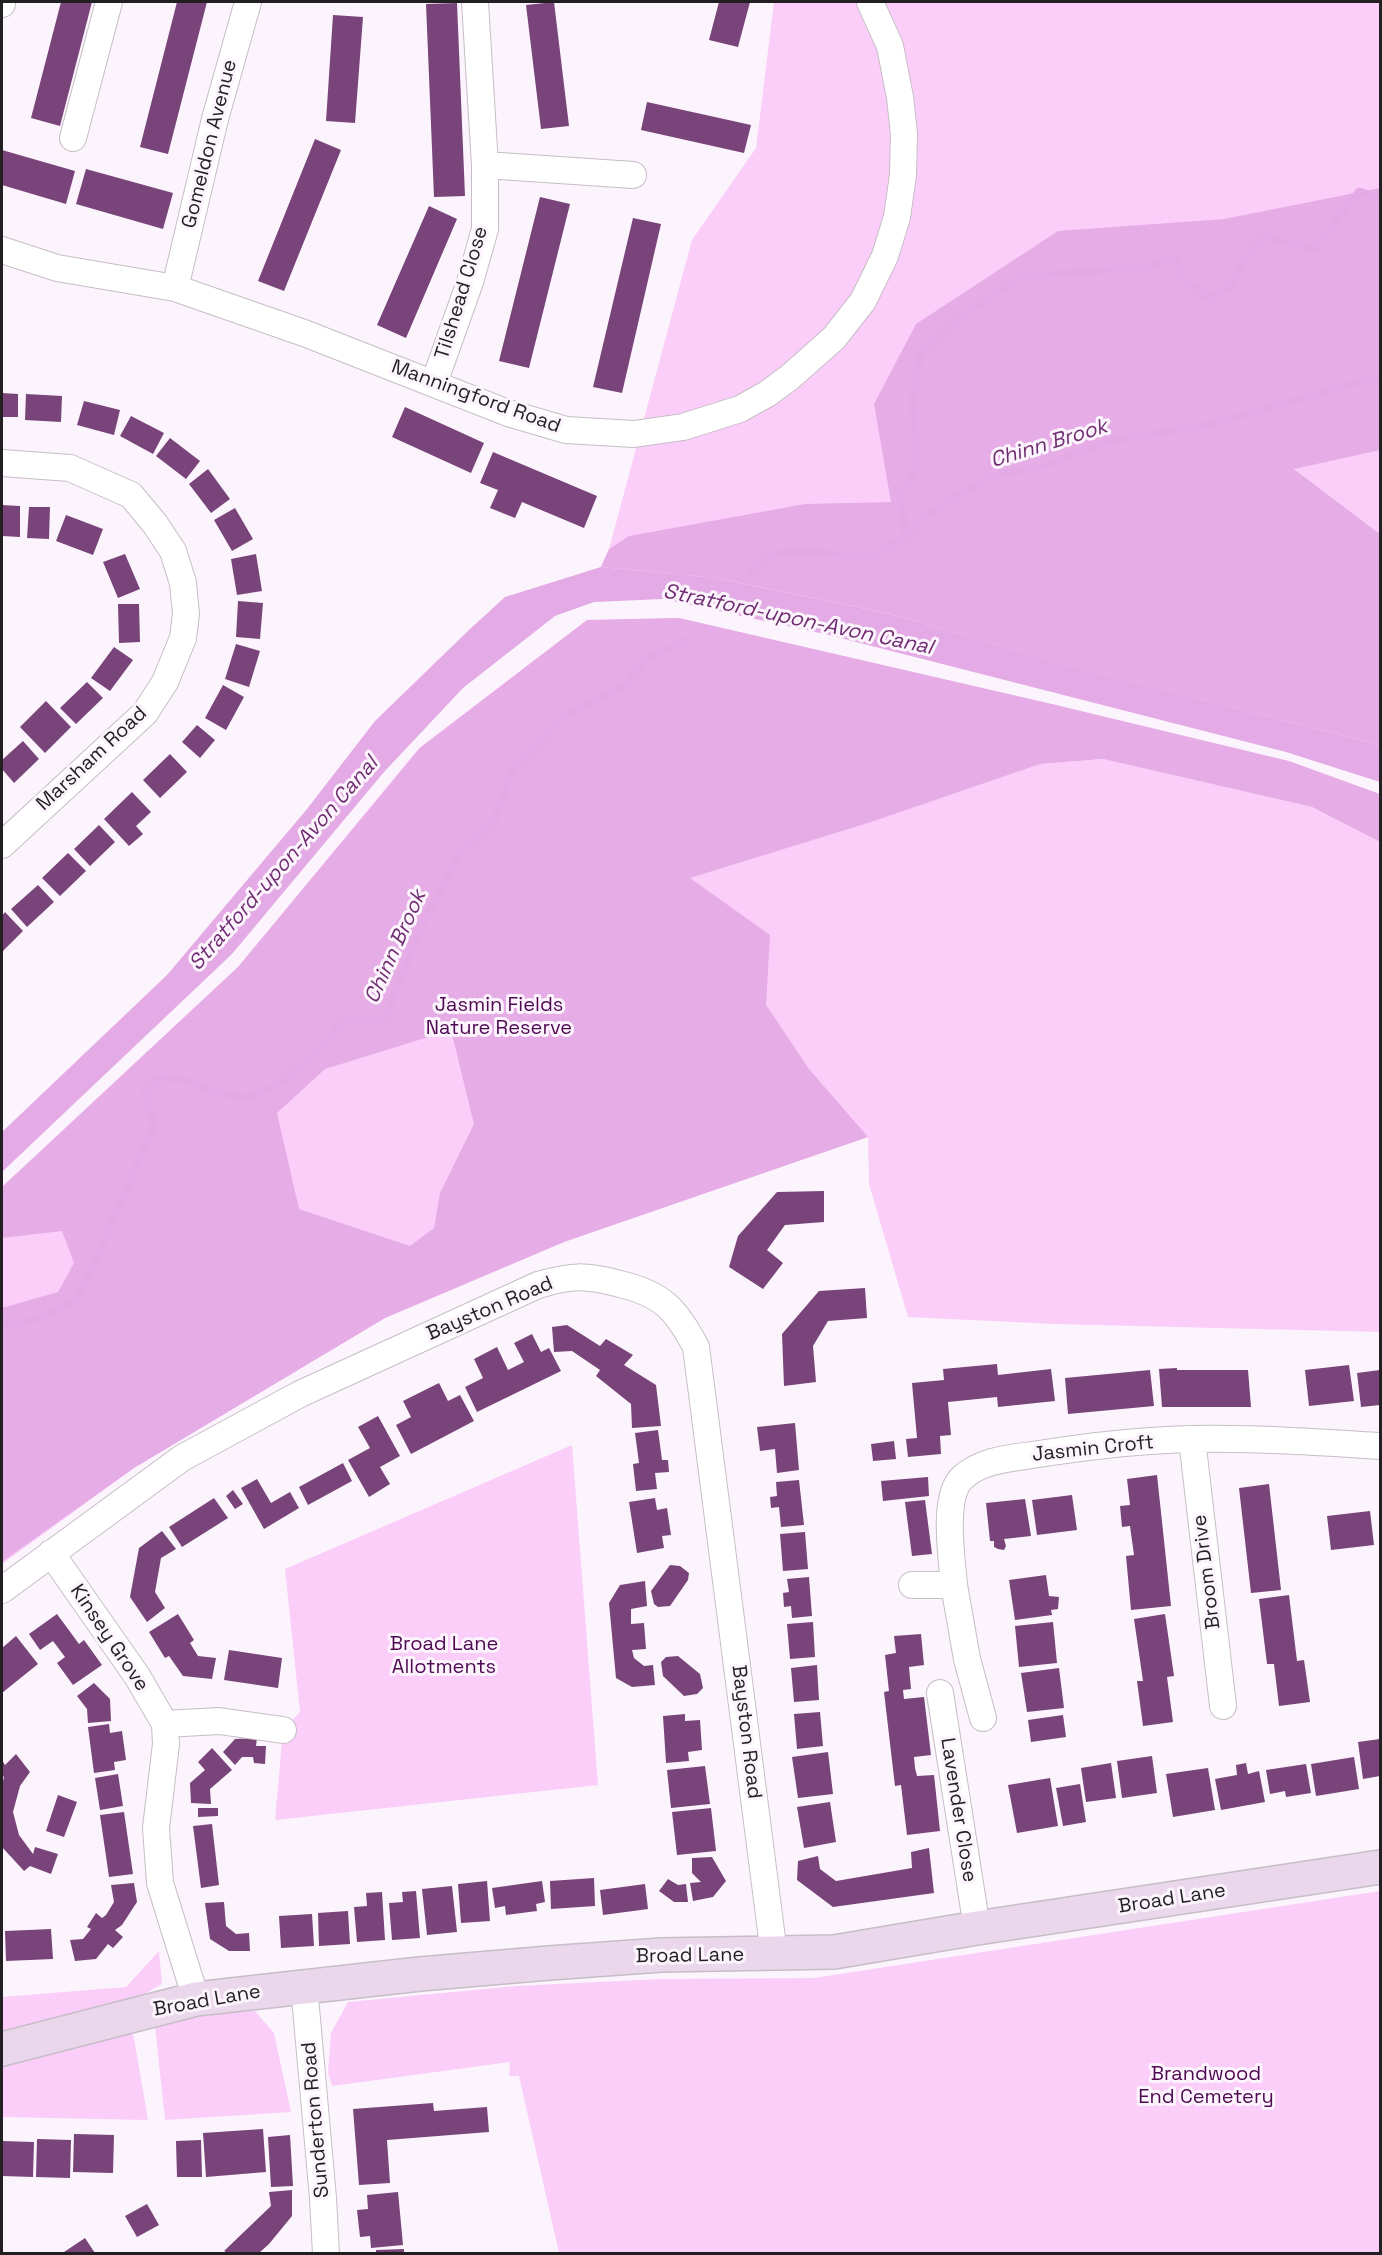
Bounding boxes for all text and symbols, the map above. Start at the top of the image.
street label: Gomeldon Avenue [177,57,243,231]
street label: Tilshead Close [430,224,494,362]
street label: Manningford Road [388,355,564,439]
water label: Chinn Brook [987,414,1111,474]
water label: Stratford-upon-Avon Canal [661,579,935,661]
street label: Marsham Road [32,702,152,816]
water label: Stratford-upon-Avon Canal [184,752,384,976]
water label: Chinn Brook [360,886,432,1008]
park label: Jasmin Fields Nature Reserve [426,994,572,1041]
street label: Bayston Road [423,1272,557,1346]
street label: Jasmin Croft [1031,1431,1155,1467]
street label: Broom Drive [1188,1513,1226,1631]
street label: Kinsey Grove [64,1580,154,1696]
park label: Broad Lane Allotments [390,1633,498,1680]
street label: Bayston Road [726,1664,766,1800]
street label: Lavender Close [935,1736,981,1884]
street label: Broad Lane [1117,1879,1227,1919]
street label: Broad Lane [636,1943,744,1969]
street label: Broad Lane [151,1980,263,2022]
street label: Sunderton Road [297,2041,335,2199]
park label: Brandwood End Cemetery [1138,2063,1274,2110]

